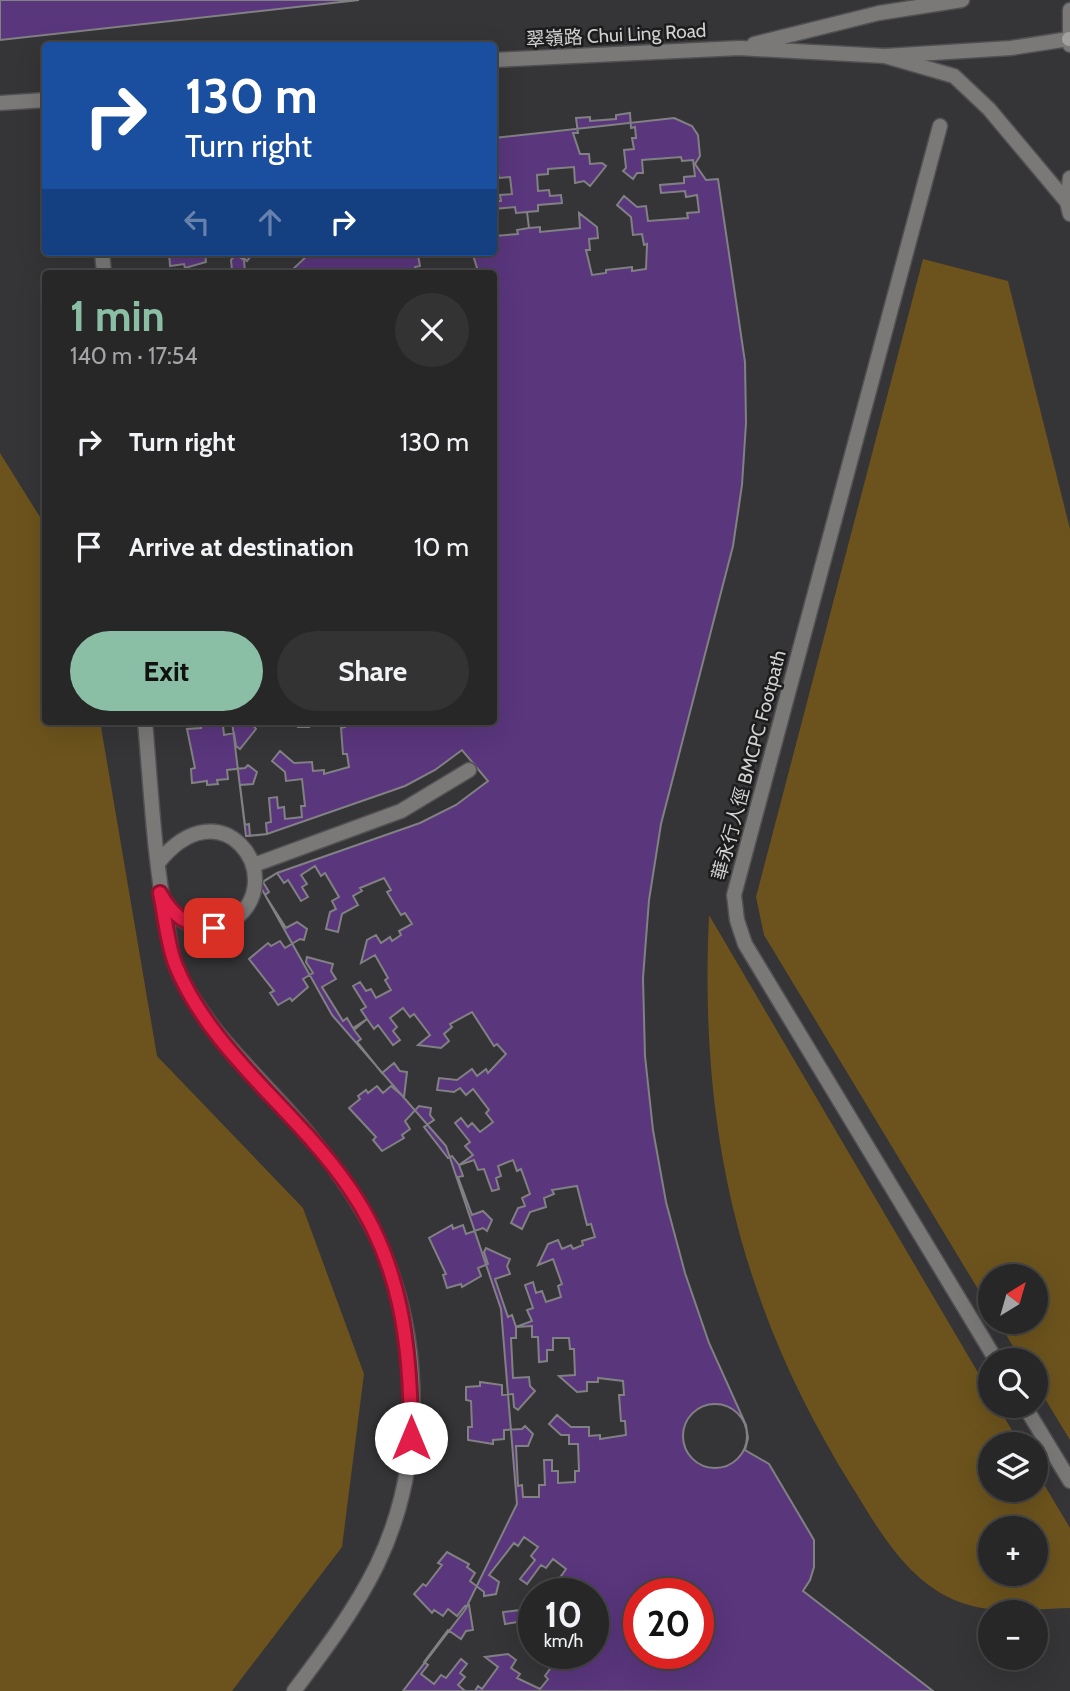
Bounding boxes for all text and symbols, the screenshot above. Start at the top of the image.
street label: 翠嶺路 Chui Ling Road [525,19,707,51]
text: 130 m [185,66,318,125]
icon: right [70,70,161,161]
text: Turn right [185,126,312,165]
icon: left [178,203,216,241]
icon: ahead [251,203,289,241]
icon: right [324,203,362,241]
text: 1 min [70,290,165,342]
button: close [395,293,469,367]
text: 140 m · 17:54 [70,342,198,370]
icon: right [70,423,108,461]
text: Turn right [129,426,235,458]
text: 130 m [400,426,469,458]
icon: arrive [70,528,108,566]
text: Arrive at destination [129,531,354,563]
text: 10 m [414,531,469,563]
button: Exit [70,631,263,711]
button: Share [277,631,469,711]
street label: 華永行人徑 BMCPC Footpath [707,648,791,882]
pin [184,898,244,958]
icon: arrive [195,909,233,947]
north arrow [978,1264,1048,1334]
map controls [978,1264,1048,1670]
button: search [978,1348,1048,1418]
position arrow [374,1401,448,1475]
button: layers [978,1432,1048,1502]
button: + [978,1516,1048,1586]
speed limit sign: 20 [623,1578,714,1669]
text: 10 [545,1593,582,1636]
button: − [978,1600,1048,1670]
text: km/h [544,1630,583,1652]

